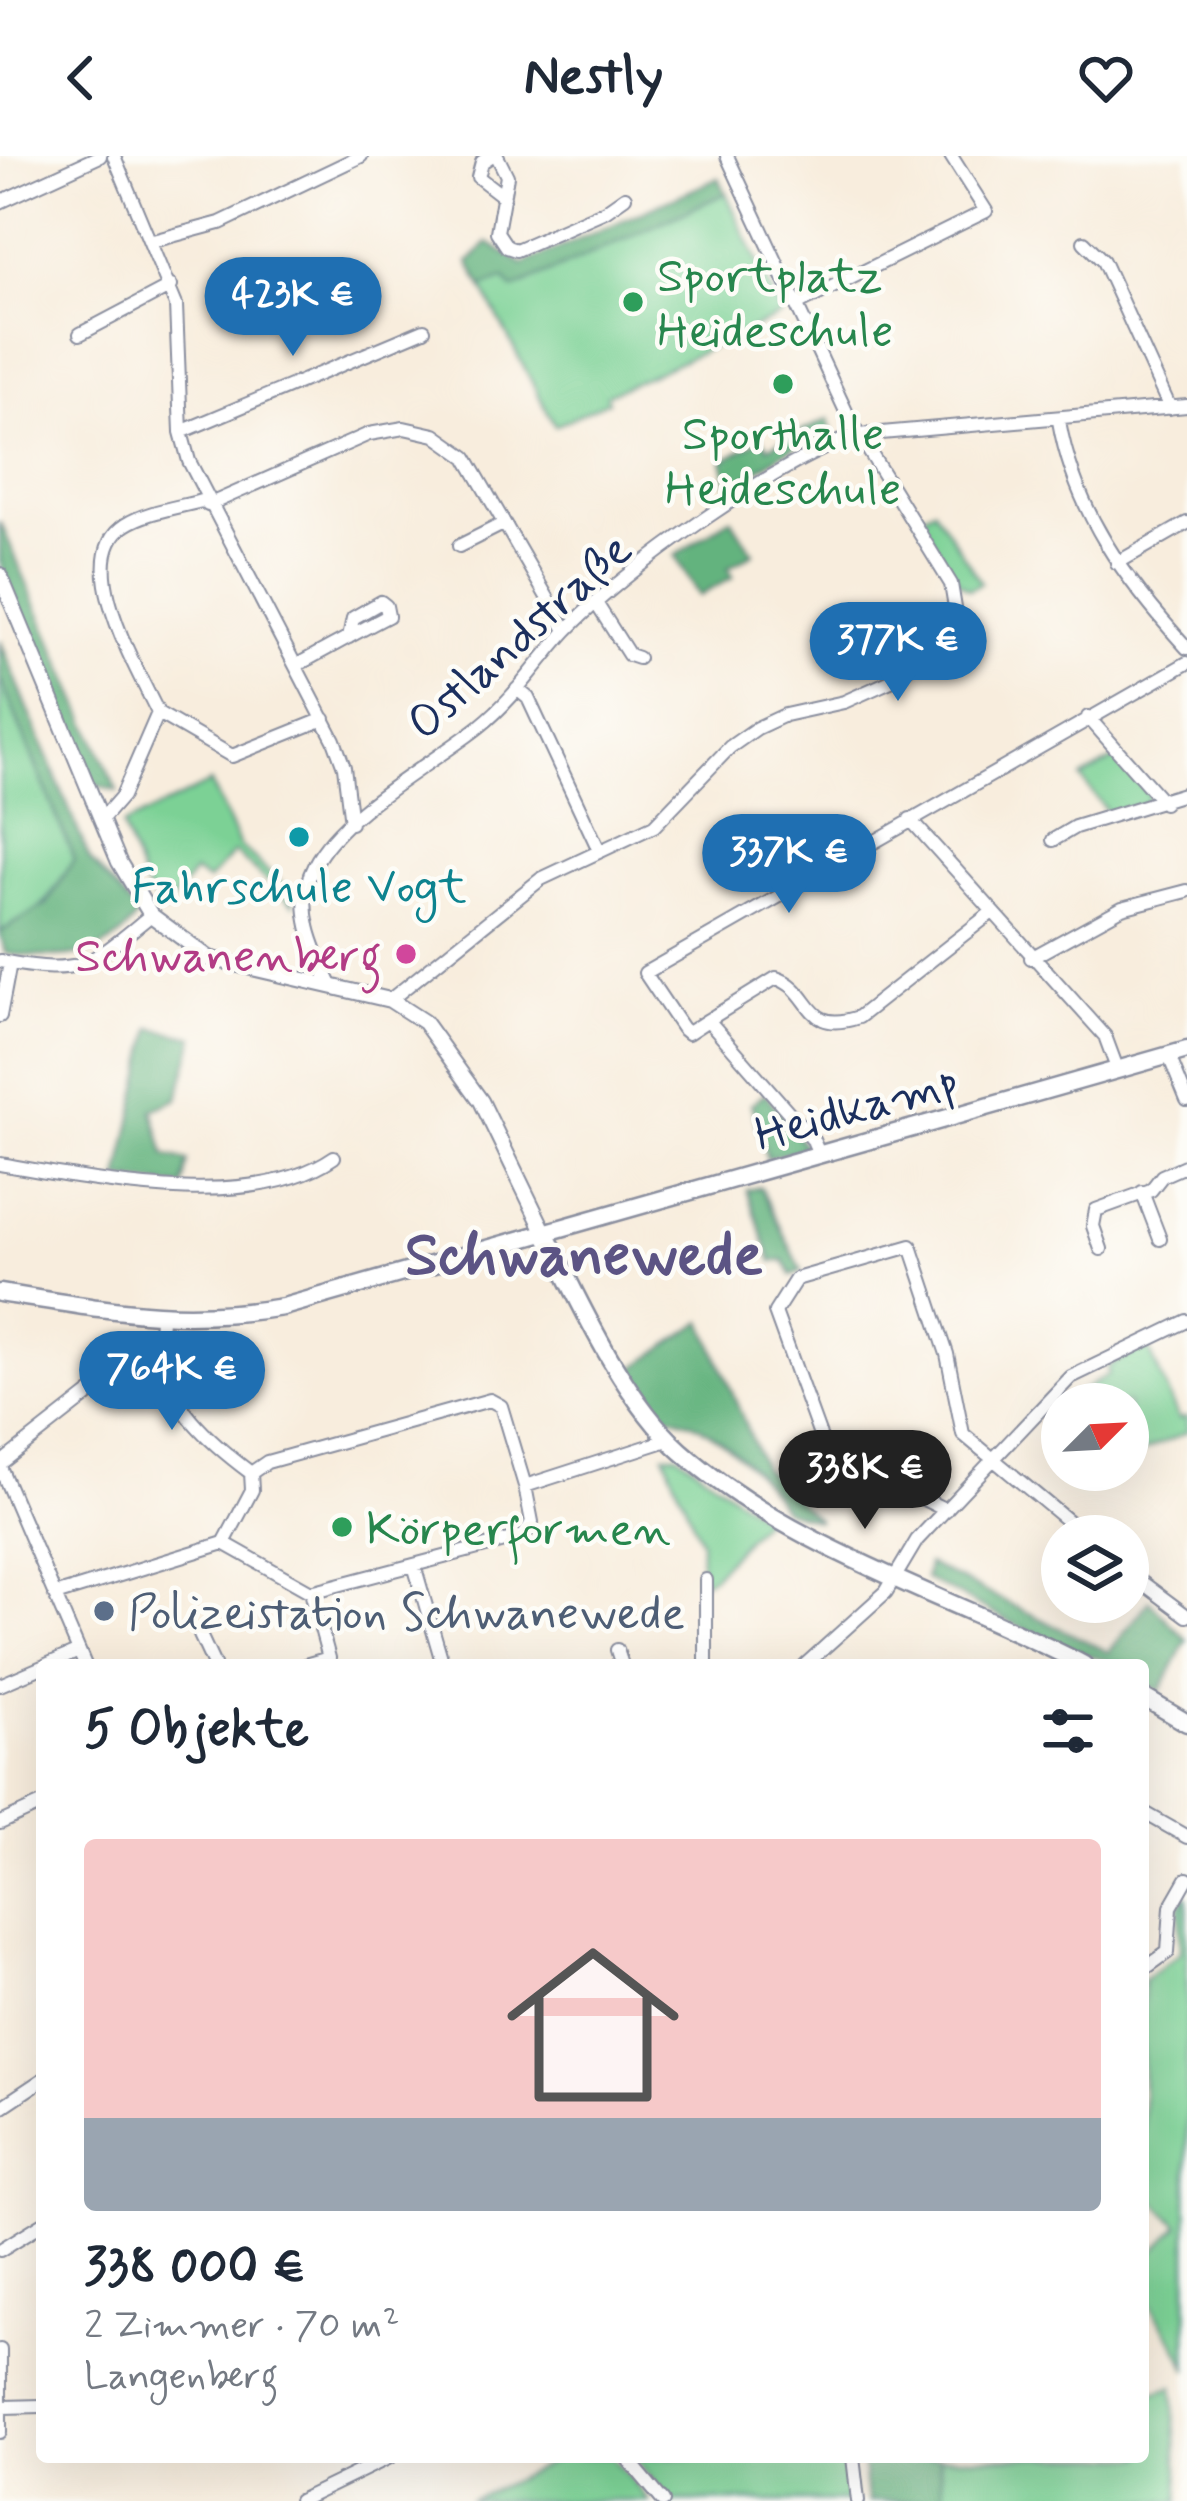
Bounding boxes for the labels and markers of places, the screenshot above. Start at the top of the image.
place label: Sportplatz Heideschule [657,246,893,364]
pin: 423K € [195,257,391,359]
marker: Sportplatz Heideschule [620,289,646,315]
marker: Sporthalle Heideschule [770,371,796,397]
place label: Sporthalle Heideschule [665,404,901,522]
pin: 377K € [800,602,996,704]
pin: 337K € [691,814,887,916]
marker: Fahrschule Vogt [286,824,312,850]
place label: Fahrschule Vogt [131,857,467,923]
place label: Schwanenberg [75,926,382,994]
marker: Schwanenberg [393,941,419,967]
pin: 764K € [74,1331,270,1433]
pin: 338K € [767,1430,963,1532]
place label: Körperformen [366,1499,671,1565]
marker: Körperformen [329,1514,355,1540]
place label: Polizeistation Schwanewede [128,1583,685,1646]
marker: Polizeistation Schwanewede [91,1598,117,1624]

